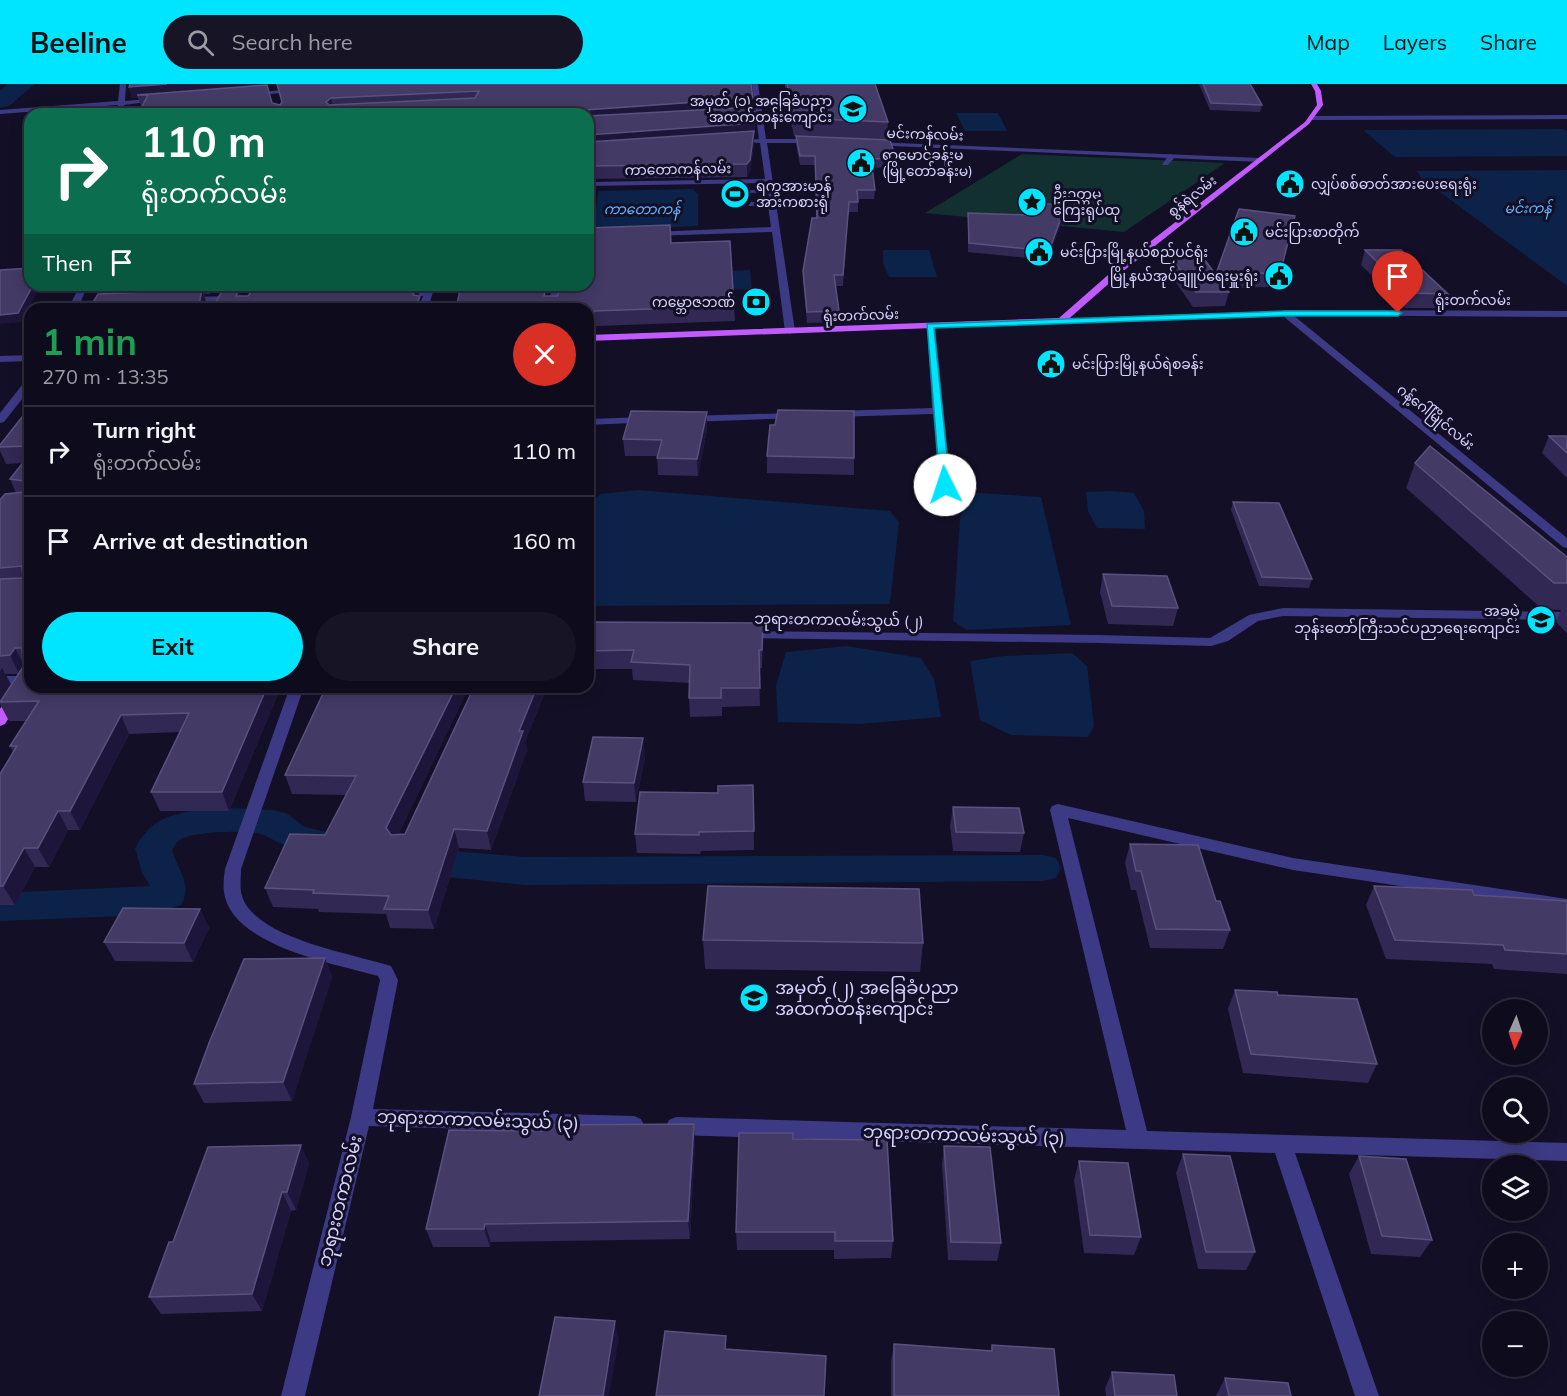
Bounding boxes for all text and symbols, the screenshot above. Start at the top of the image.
search box [163,15,583,69]
text: Beeline [30,25,127,60]
icon: search [184,26,217,59]
text: Search here [232,28,353,56]
text: Map [1307,29,1350,55]
text: Layers [1383,29,1447,55]
text: Share [1480,29,1537,55]
place label: အမှတ် (၁) အခြေခံပညာ အထက်တန်းကျောင်း [690,91,832,129]
school or university icon: အမှတ် (၁) အခြေခံပညာ အထက်တန်းကျောင်း [837,93,869,125]
text: 110 m [141,115,266,168]
street label: မင်းကန်လမ်း [886,123,964,147]
icon: right [42,132,120,210]
place label: ရာမောင်ခန်းမ (မြို့တော်ခန်းမ) [882,145,973,183]
public building icon: ရာမောင်ခန်းမ (မြို့တော်ခန်းမ) [845,147,877,179]
street label: ကာတောကန်လမ်း [625,158,732,182]
public building icon: လျှပ်စစ်ဓာတ်အားပေးရေးရုံး [1274,168,1306,200]
street label: စွန်ရဲလမ်း [1163,171,1222,223]
place label: လျှပ်စစ်ဓာတ်အားပေးရေးရုံး [1311,174,1477,196]
text: ရုံးတက်လမ်း [141,176,287,210]
place label: ရက္ခအားမာန် အားကစားရုံ [756,176,831,214]
sports icon: ရက္ခအားမာန် အားကစားရုံ [719,178,751,210]
place label: ဦးဥတ္တမ ကြေးရုပ်ထု [1053,184,1120,222]
place icon: ဦးဥတ္တမ ကြေးရုပ်ထု [1016,186,1048,218]
water label: မင်းကန် [1504,198,1554,220]
water label: ကာတောကန် [604,199,683,221]
public building icon: မင်းပြားစာတိုက် [1228,216,1260,248]
place label: မင်းပြားစာတိုက် [1265,222,1360,244]
public building icon: မင်းပြားမြို့နယ်စည်ပင်ရုံး [1023,236,1055,268]
place label: မင်းပြားမြို့နယ်စည်ပင်ရုံး [1060,242,1208,264]
icon: arrive [105,246,138,279]
text: Then [42,249,93,277]
pin [1372,251,1423,313]
public building icon: မြို့နယ်အုပ်ချူပ်ရေးမှူးရုံး [1263,260,1295,292]
icon: arrive [1381,260,1414,293]
place label: မြို့နယ်အုပ်ချူပ်ရေးမှူးရုံး [1110,266,1258,288]
bank icon: ကမ္ဘောဇဘဏ် [740,286,772,318]
street label: ရုံးတက်လမ်း [1435,290,1511,312]
place label: ကမ္ဘောဇဘဏ် [652,292,735,314]
street label: ရုံးတက်လမ်း [823,304,899,328]
text: 1 min [42,319,137,364]
button: close [513,323,576,386]
public building icon: မင်းပြားမြို့နယ်ရဲစခန်း [1035,348,1067,380]
place label: မင်းပြားမြို့နယ်ရဲစခန်း [1072,354,1204,376]
text: 270 m · 13:35 [42,364,168,389]
street label: ဂန့်ဂေါ်မြိုင်လမ်း [1392,379,1479,456]
text: Turn right [93,416,196,444]
icon: right [42,435,75,468]
text: 110 m [511,437,576,465]
text: ရုံးတက်လမ်း [93,450,201,475]
position arrow [913,453,977,517]
icon: arrive [42,525,75,558]
text: Arrive at destination [93,527,308,555]
text: 160 m [511,527,576,555]
place label: အခမဲ့ ဘုန်းတော်ကြီးသင်ပညာရေးကျောင်း [1294,601,1520,640]
school or university icon: အခမဲ့ ဘုန်းတော်ကြီးသင်ပညာရေးကျောင်း [1525,604,1557,636]
street label: ဘုရားတကာလမ်းသွယ် (၂) [754,609,924,633]
button: Exit [42,612,303,681]
button: Share [315,612,576,681]
place label: အမှတ် (၂) အခြေခံပညာ အထက်တန်းကျောင်း [775,975,959,1024]
school or university icon: အမှတ် (၂) အခြေခံပညာ အထက်တန်းကျောင်း [738,982,770,1014]
north arrow [1482,999,1548,1065]
map controls [1482,999,1548,1377]
button: search [1482,1077,1548,1143]
street label: ဘုရားတကာလမ်းသွယ် (၃) [376,1103,579,1139]
street label: ဘုရားတကာလမ်းသွယ် (၃) [862,1118,1065,1154]
street label: ဘုရားတကာလမ်း [311,1133,371,1270]
button: layers [1482,1155,1548,1221]
button: + [1482,1233,1548,1299]
button: − [1482,1311,1548,1377]

